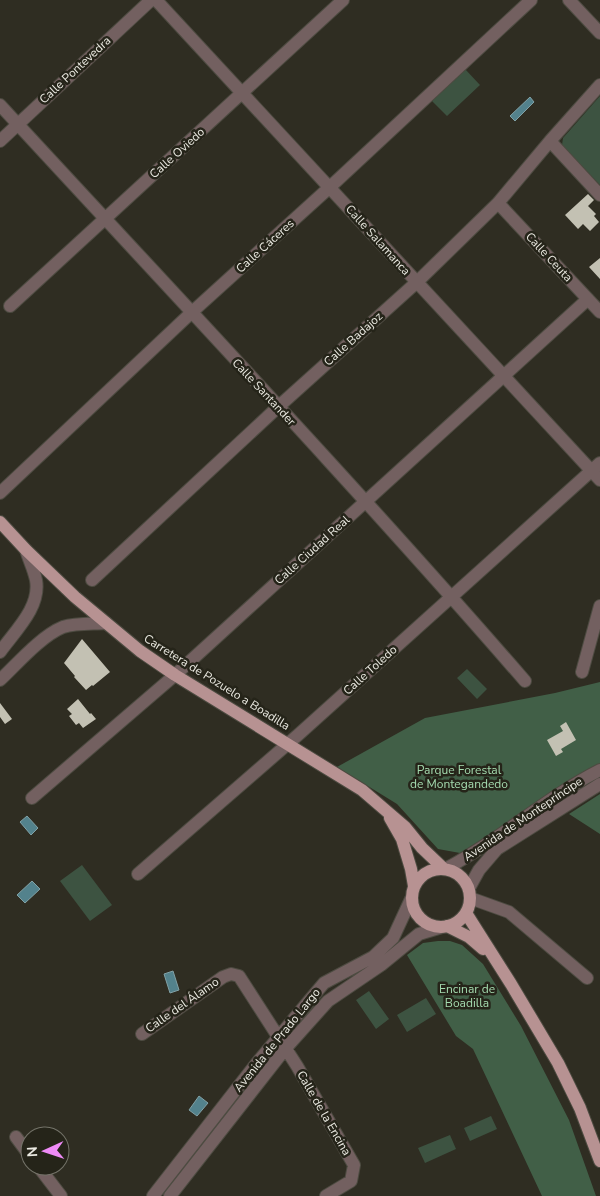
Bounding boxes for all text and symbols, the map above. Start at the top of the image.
street label: Calle Pontevedra [36,33,114,107]
street label: Calle Oviedo [146,124,208,182]
street label: Calle Salamanca [342,201,414,279]
street label: Calle Cáceres [232,215,298,276]
street label: Calle Ceuta [522,229,576,285]
street label: Calle Badajoz [320,308,386,370]
street label: Calle Santander [229,355,300,430]
street label: Calle Ciudad Real [271,512,353,588]
street label: Carretera de Pozuelo a Boadilla [141,630,293,734]
street label: Calle Toledo [340,641,401,698]
park label: Parque Forestal de Montegandedo [410,762,508,792]
street label: Avenida de Montepríncipe [460,773,586,865]
street label: Calle del Álamo [142,973,222,1036]
park label: Encinar de Boadilla [439,981,495,1011]
street label: Avenida de Prado Largo [230,985,324,1095]
street label: Calle de la Encina [293,1068,355,1158]
north arrow [20,1126,70,1176]
text: N [23,1146,42,1157]

